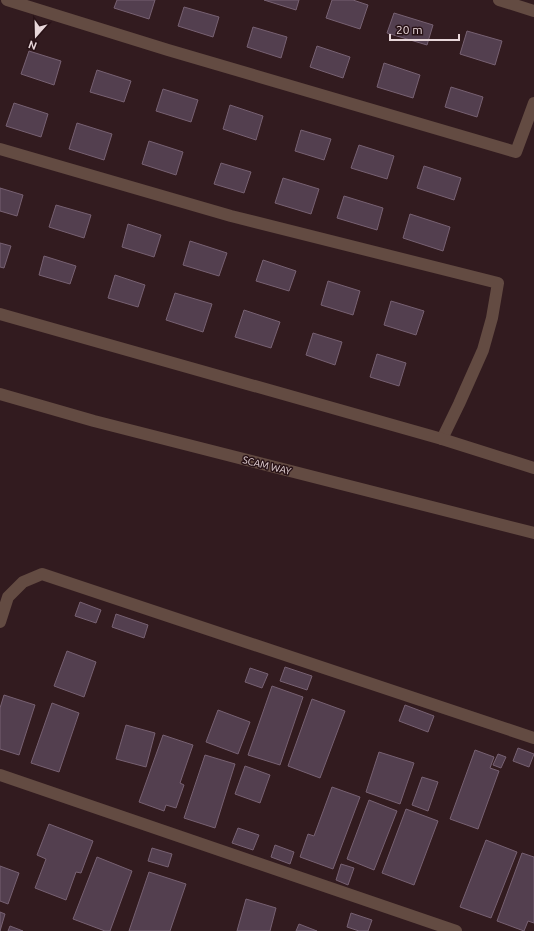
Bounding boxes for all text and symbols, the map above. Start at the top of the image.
north arrow [16,16,56,56]
scale bar [390,16,459,42]
text: 20 m [396,23,423,36]
text: N [27,38,38,52]
street label: SCAM WAY [241,454,293,477]

